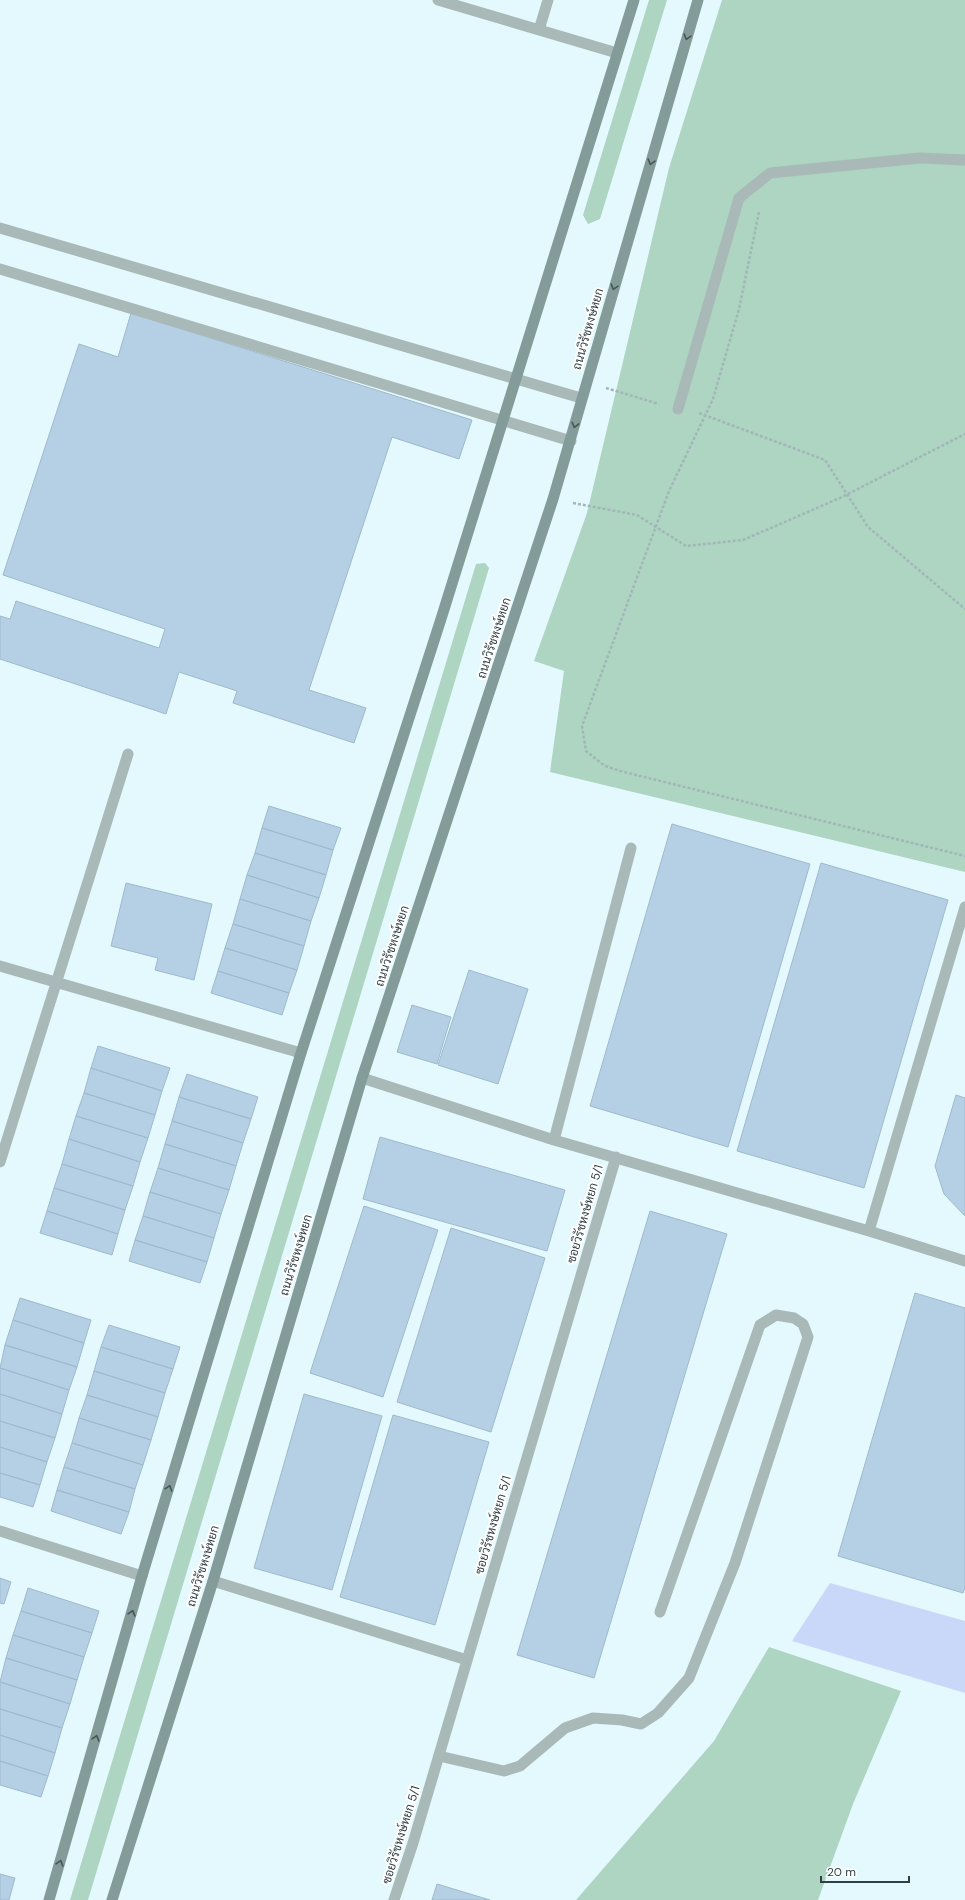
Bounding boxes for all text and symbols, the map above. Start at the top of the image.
one-way arrow [683,34,692,41]
one-way arrow [647,158,656,165]
one-way arrow [610,283,619,290]
street label: ถนนวิรัชหงษ์หยก [569,286,607,372]
one-way arrow [571,422,579,429]
street label: ถนนวิรัชหงษ์หยก [473,595,515,680]
street label: ถนนวิรัชหงษ์หยก [371,903,413,988]
street label: ซอยวิรัชหงษ์หยก 5/1 [563,1163,607,1265]
street label: ถนนวิรัชหงษ์หยก [276,1212,316,1298]
street label: ซอยวิรัชหงษ์หยก 5/1 [471,1474,515,1576]
one-way arrow [164,1485,173,1492]
street label: ถนนวิรัชหงษ์หยก [183,1523,223,1609]
one-way arrow [127,1609,136,1616]
one-way arrow [91,1734,100,1741]
street label: ซอยวิรัชหงษ์หยก 5/1 [378,1784,424,1886]
scale bar [821,1858,909,1884]
one-way arrow [55,1859,64,1866]
text: 20 m [827,1864,856,1880]

